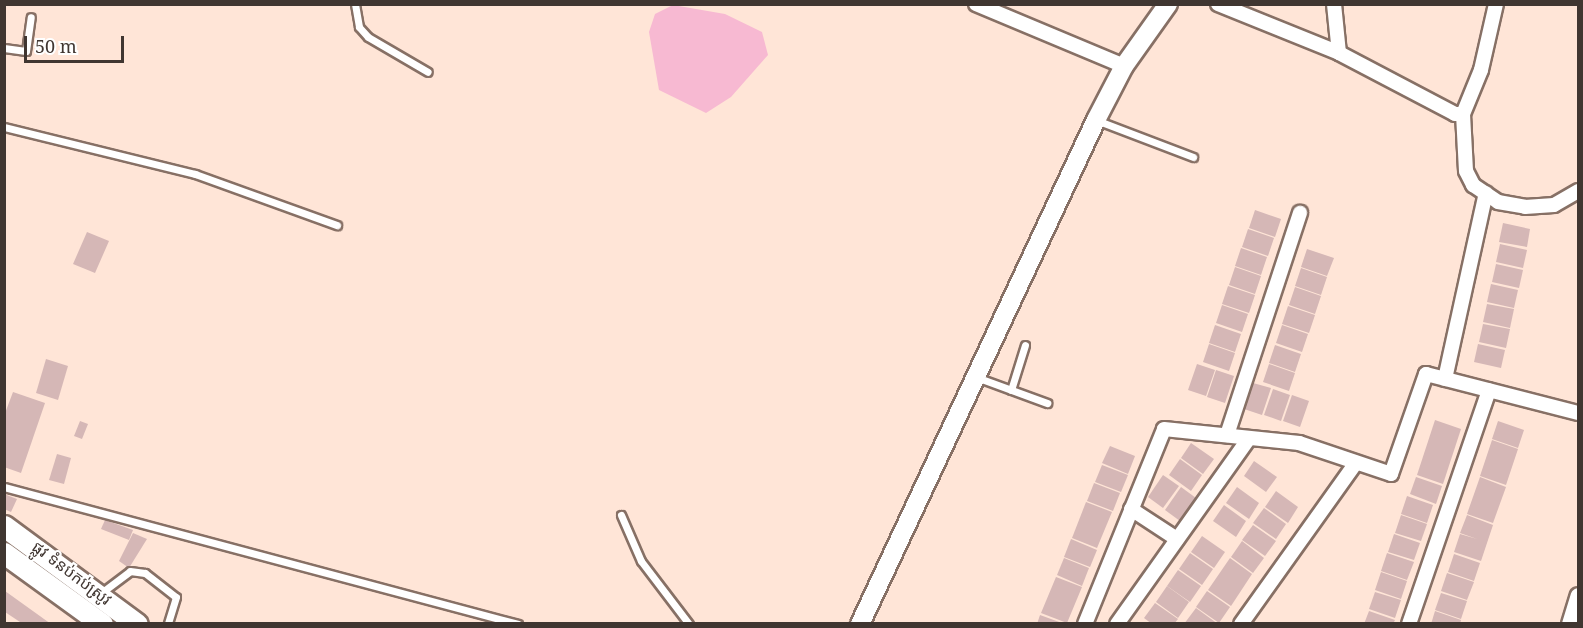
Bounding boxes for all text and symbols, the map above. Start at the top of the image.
scale bar [27,24,128,62]
text: 50 m [35,34,77,58]
street label: ផ្លូវ ទំនប់កប់ស្រូវ [29,537,115,609]

